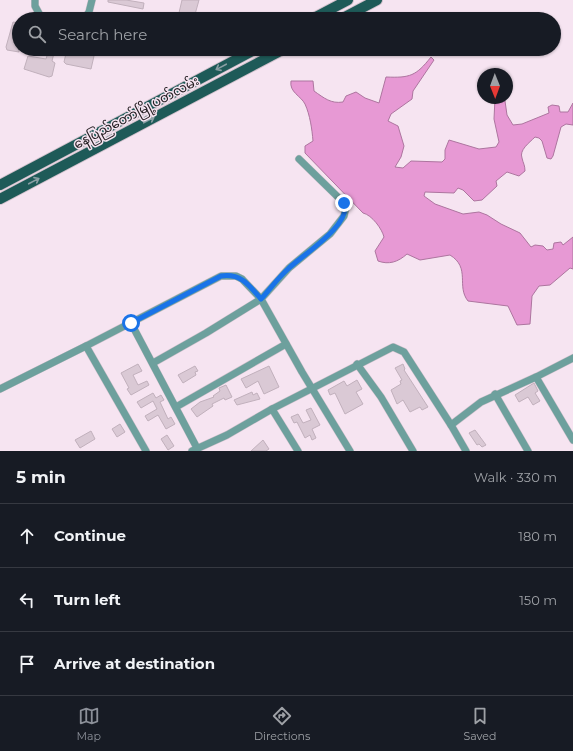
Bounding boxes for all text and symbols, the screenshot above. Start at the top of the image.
search box [12,12,561,56]
icon: search [26,23,48,45]
text: Search here [58,25,147,44]
one-way arrow [215,64,227,72]
north arrow [477,68,513,104]
street label: နေပြည်တော်မြို့ပတ်လမ်း [71,72,203,154]
one-way arrow [143,116,155,123]
one-way arrow [28,177,40,184]
route end [335,194,353,212]
route start [122,314,140,332]
text: 5 min [16,467,66,487]
text: Walk · 330 m [474,469,557,485]
icon: ahead [16,525,38,547]
text: Continue [54,526,126,545]
text: 180 m [518,528,557,544]
icon: left [16,589,38,611]
text: Turn left [54,590,121,609]
text: 150 m [519,592,557,608]
icon: arrive [16,653,38,675]
text: Arrive at destination [54,654,215,673]
tab: Map [77,705,101,743]
tab: Directions [254,705,310,743]
tab: Saved [463,705,496,743]

